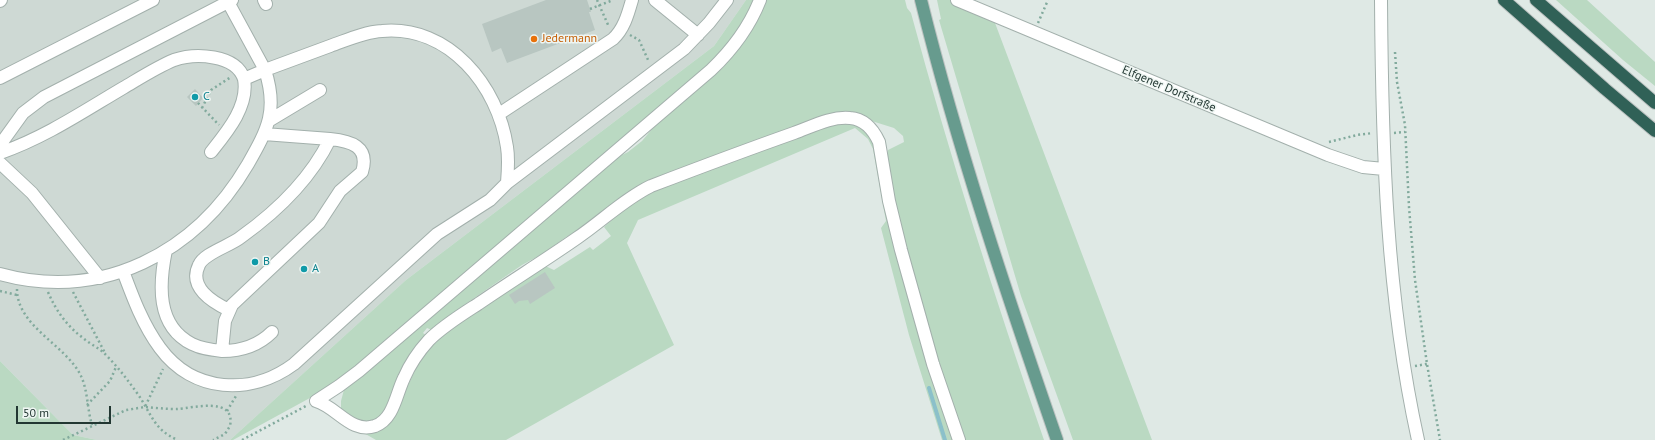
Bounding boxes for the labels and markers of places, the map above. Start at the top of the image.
place label: Jedermann [542,32,597,46]
marker: Jedermann [529,34,539,44]
place label: C [203,90,210,104]
marker: C [190,92,200,102]
place label: B [263,255,270,269]
marker: B [250,257,260,267]
place label: A [312,262,319,276]
marker: A [299,264,309,274]

